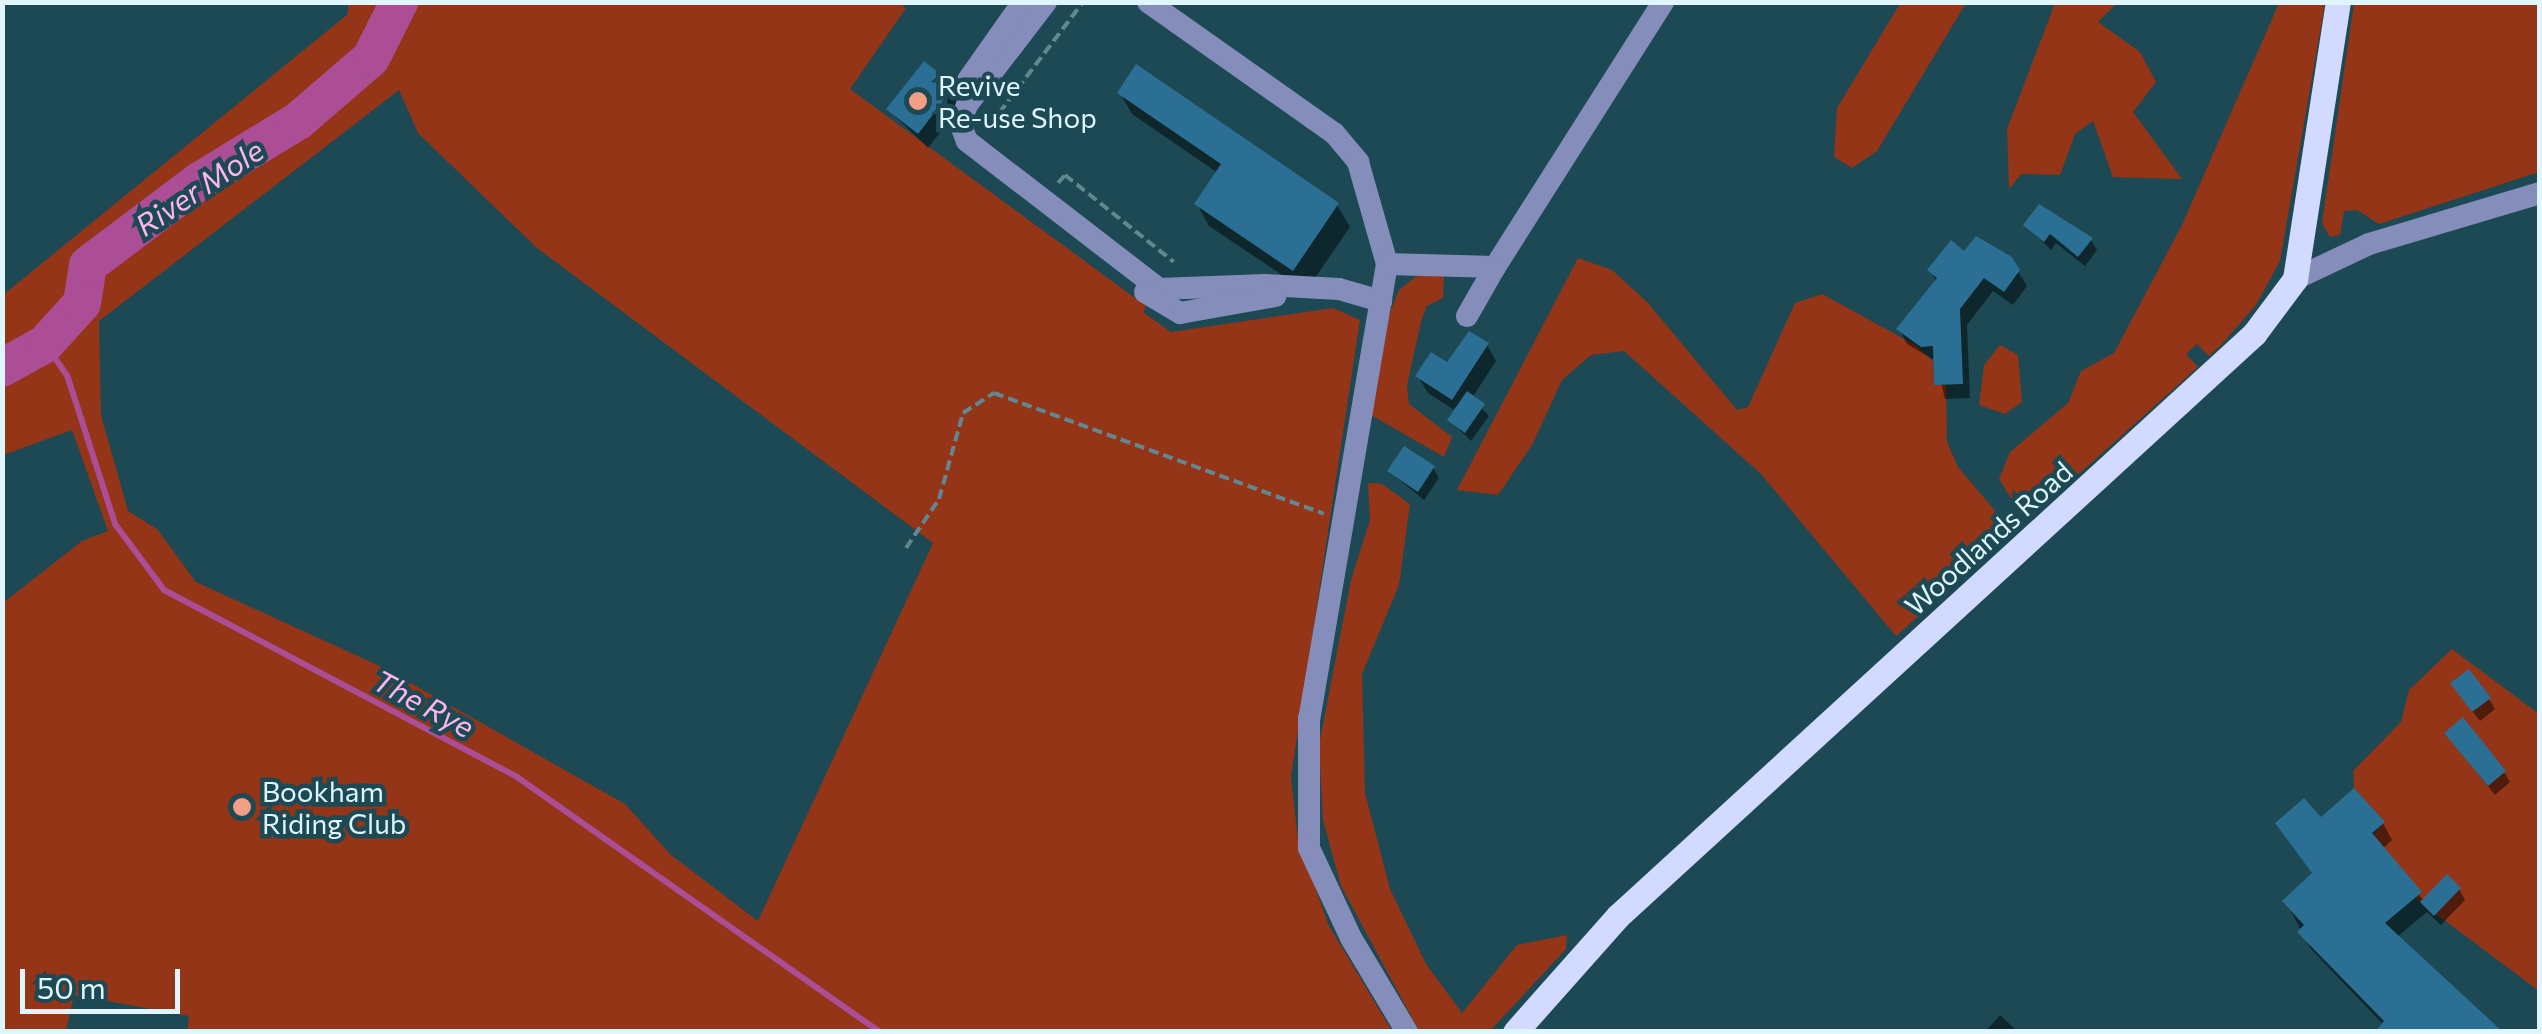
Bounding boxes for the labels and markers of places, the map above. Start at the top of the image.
place label: Revive Re-use Shop [938,68,1097,134]
marker: Revive Re-use Shop [907,90,929,112]
place label: Bookham Riding Club [262,774,406,840]
marker: Bookham Riding Club [231,796,253,818]

